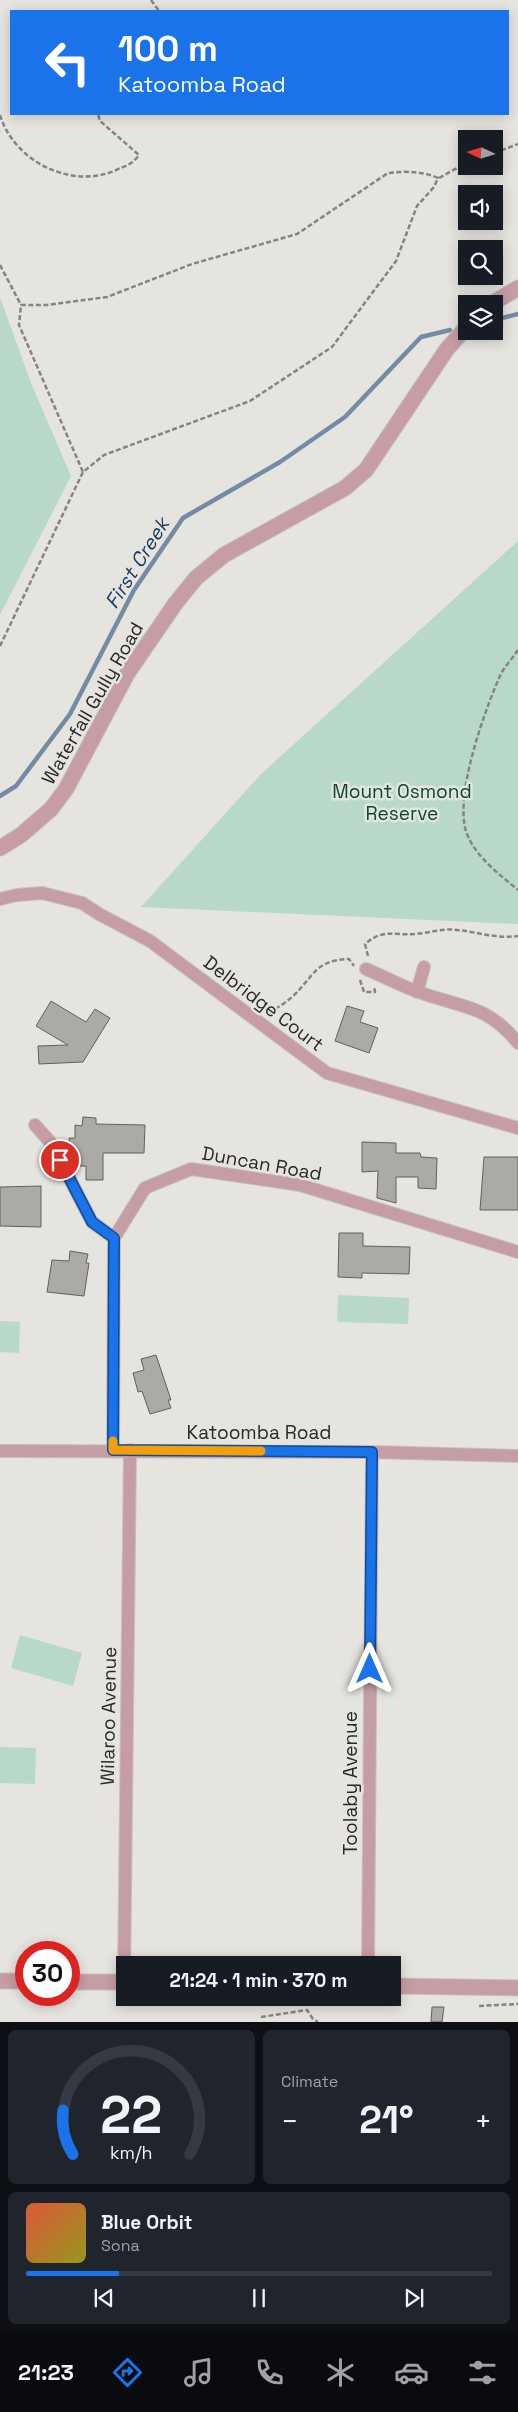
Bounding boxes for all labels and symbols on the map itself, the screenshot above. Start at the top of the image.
north arrow [458,130,502,175]
water label: First Creek [99,511,176,613]
street label: Waterfall Gully Road [36,618,149,789]
park label: Mount Osmond Reserve [332,779,472,826]
street label: Delbridge Court [198,950,329,1057]
pin [39,1139,81,1181]
street label: Duncan Road [200,1141,324,1186]
street label: Katoomba Road [187,1420,331,1445]
position arrow [343,1642,395,1694]
street label: Wilaroo Avenue [95,1646,122,1786]
street label: Toolaby Avenue [338,1711,363,1855]
speed limit sign: 30 [15,1941,80,2006]

